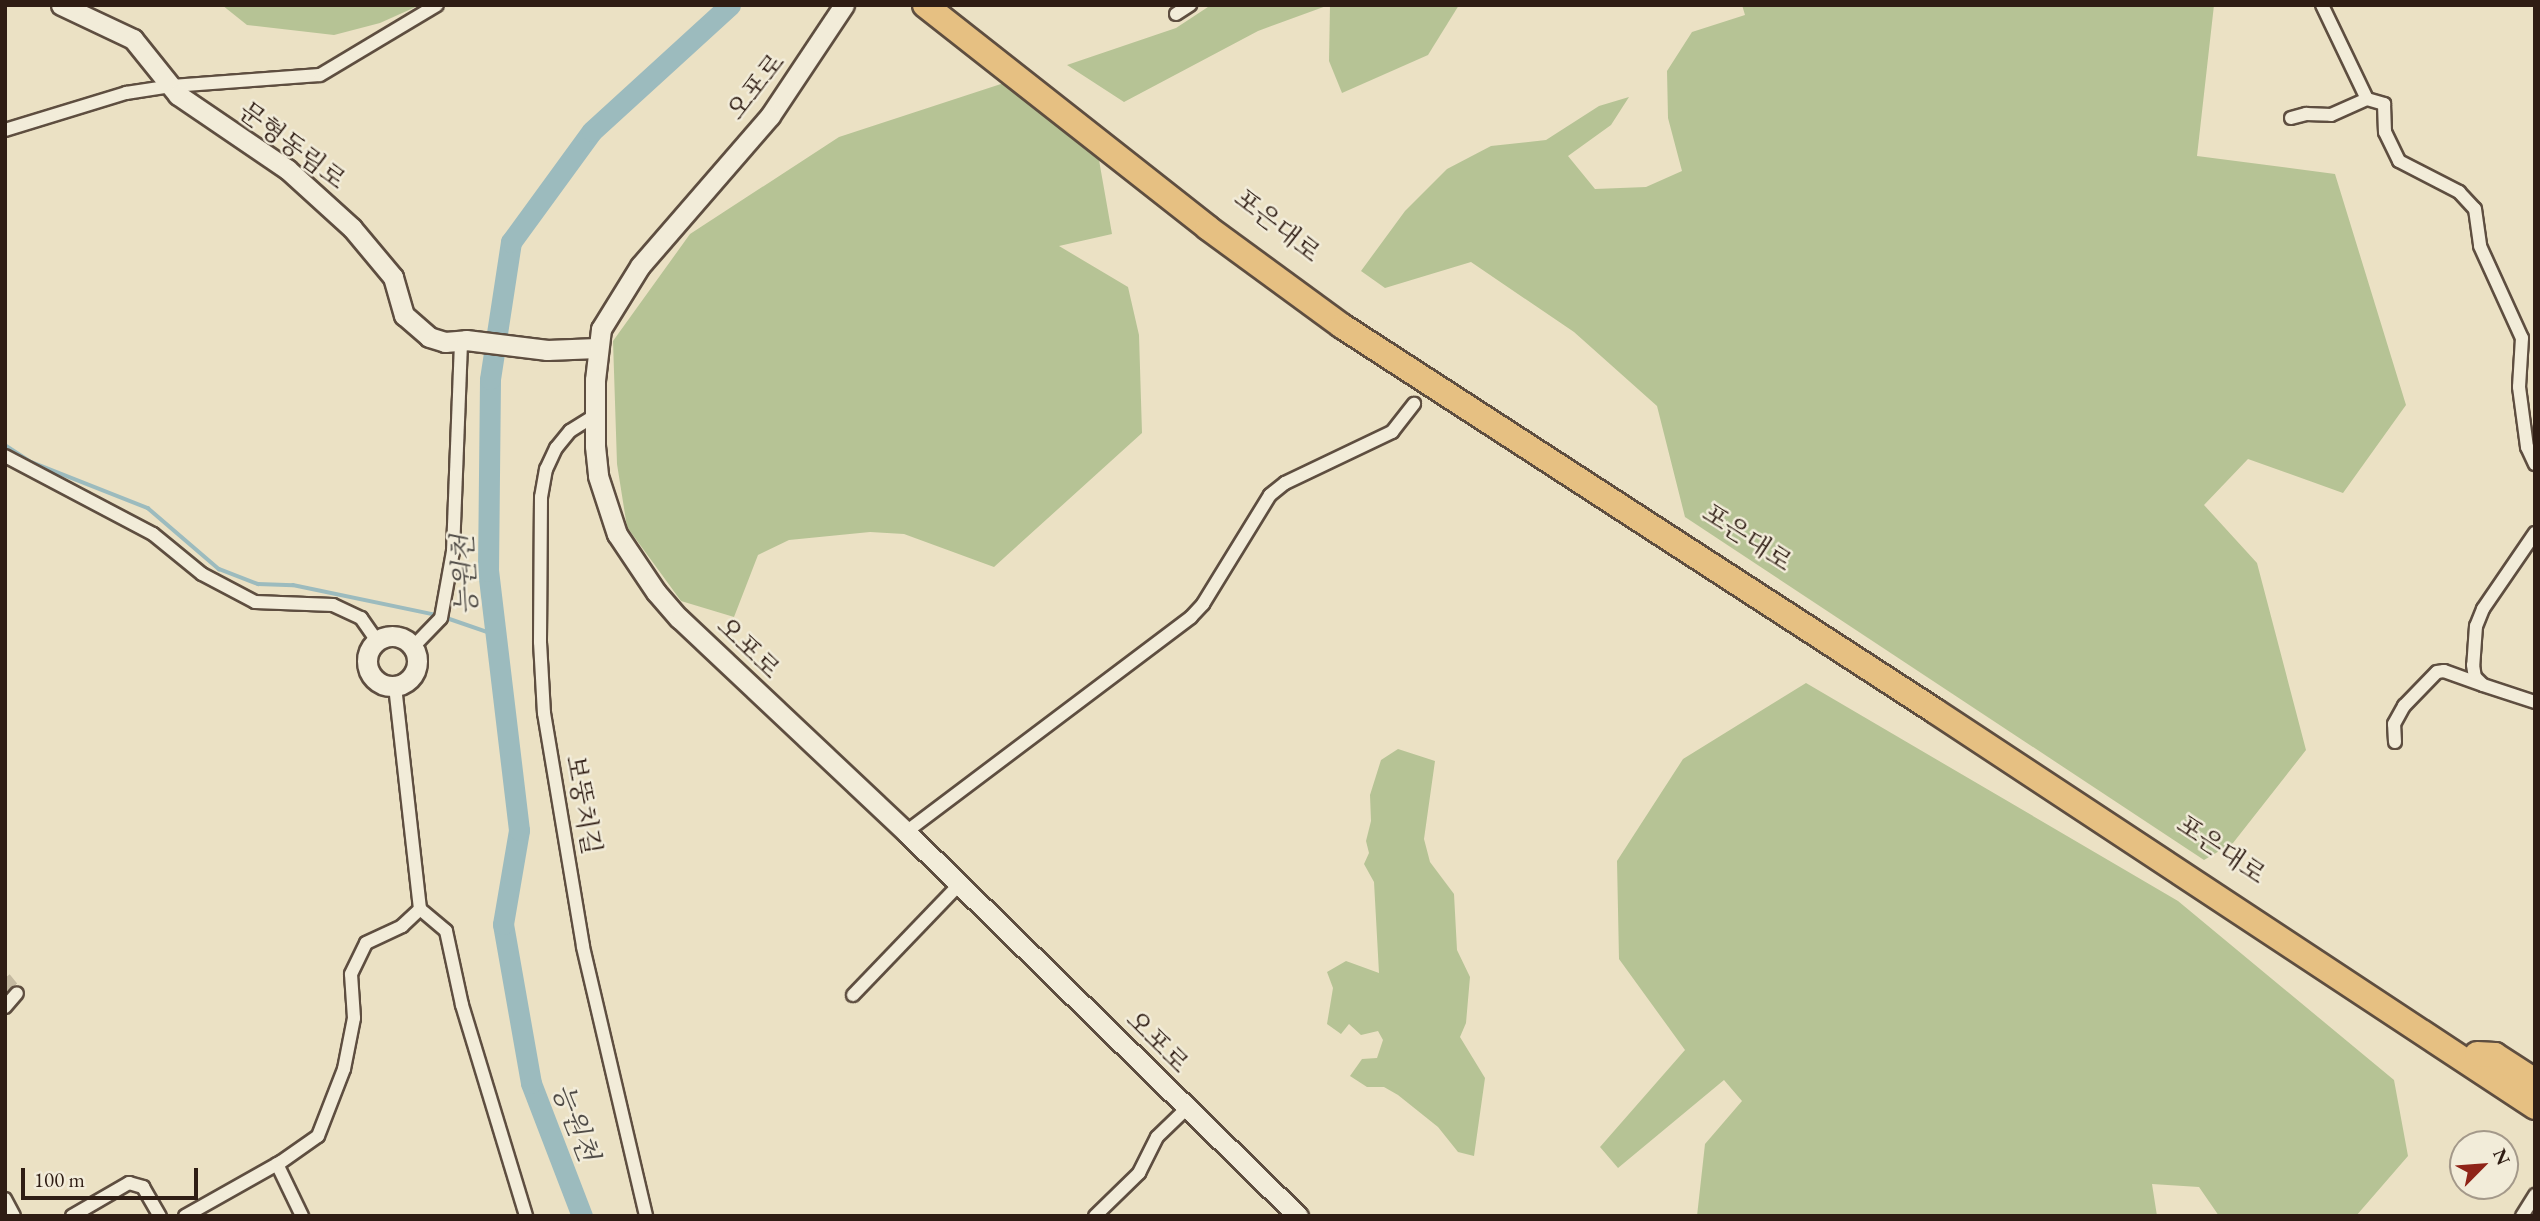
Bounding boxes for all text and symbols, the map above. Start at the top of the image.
street label: 오포로 [721,48,791,126]
street label: 문형동림로 [232,96,352,196]
street label: 포은대로 [1228,183,1326,269]
street label: 포은대로 [1696,498,1798,578]
water label: 능원천 [445,534,483,616]
street label: 오포로 [710,611,786,685]
street label: 보뚱치길 [559,753,607,857]
street label: 포은대로 [2171,809,2271,891]
street label: 오포로 [1119,1004,1195,1080]
water label: 능원천 [546,1078,606,1166]
north arrow [2449,1130,2519,1200]
text: N [2487,1145,2516,1169]
scale bar [24,1154,201,1198]
text: 100 m [34,1166,85,1193]

